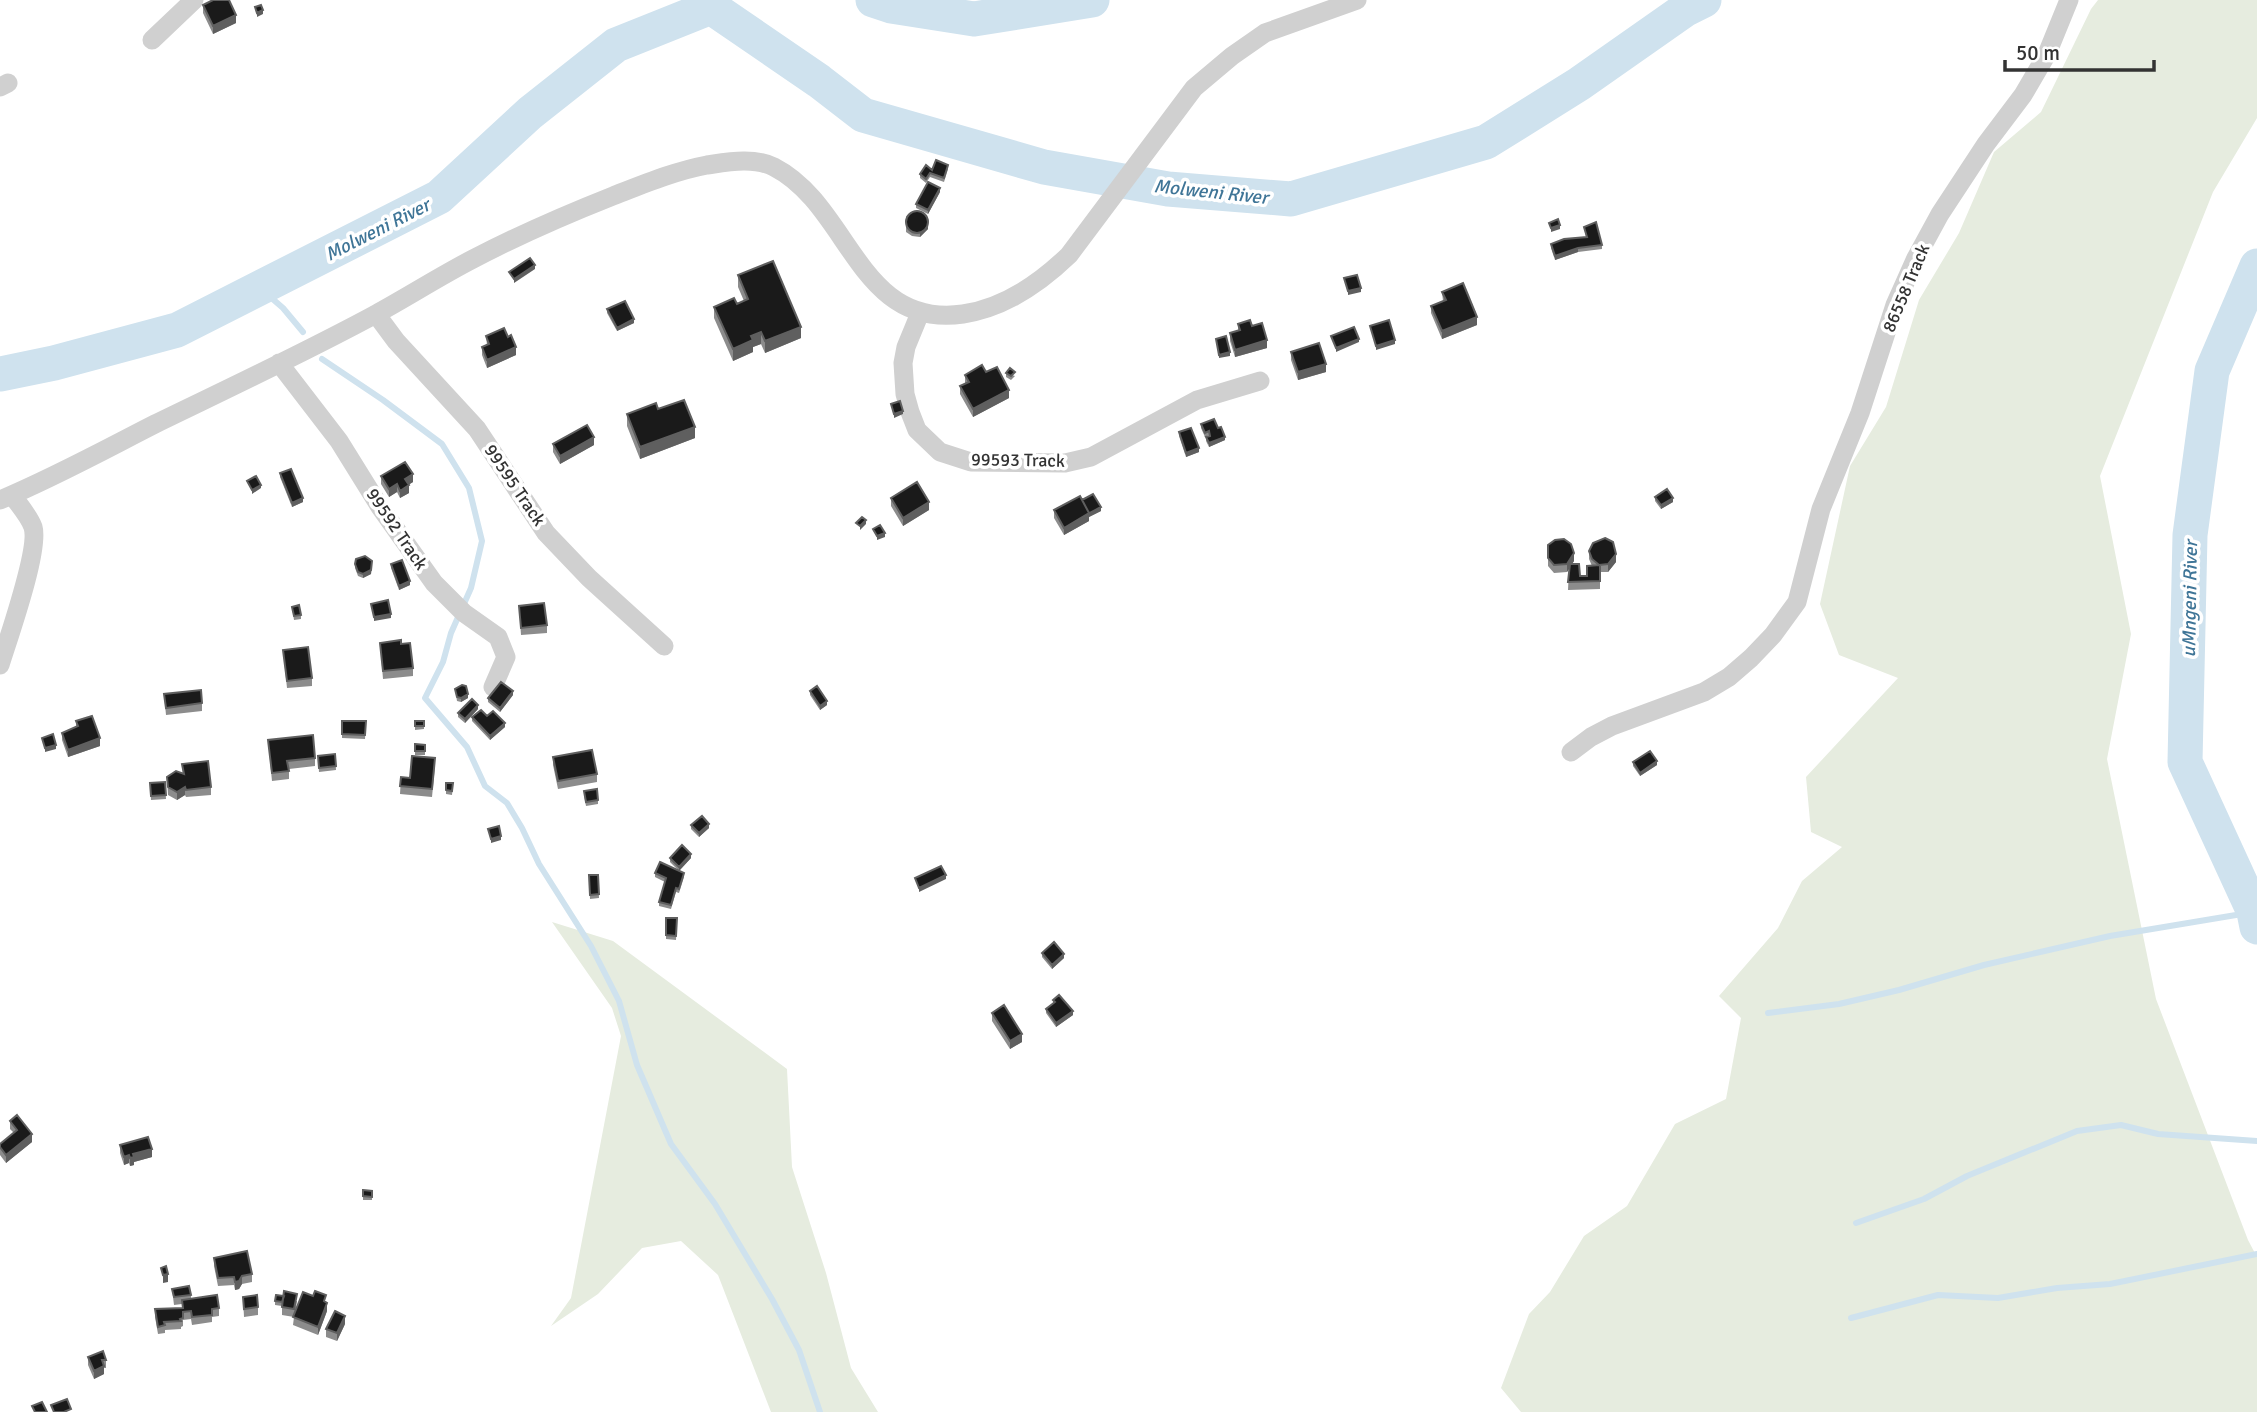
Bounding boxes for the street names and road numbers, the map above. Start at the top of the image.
street label: 86558 Track [1878,241,1934,335]
street label: 99595 Track [480,440,550,530]
street label: 99593 Track [971,448,1065,472]
street label: 99592 Track [362,484,432,574]

